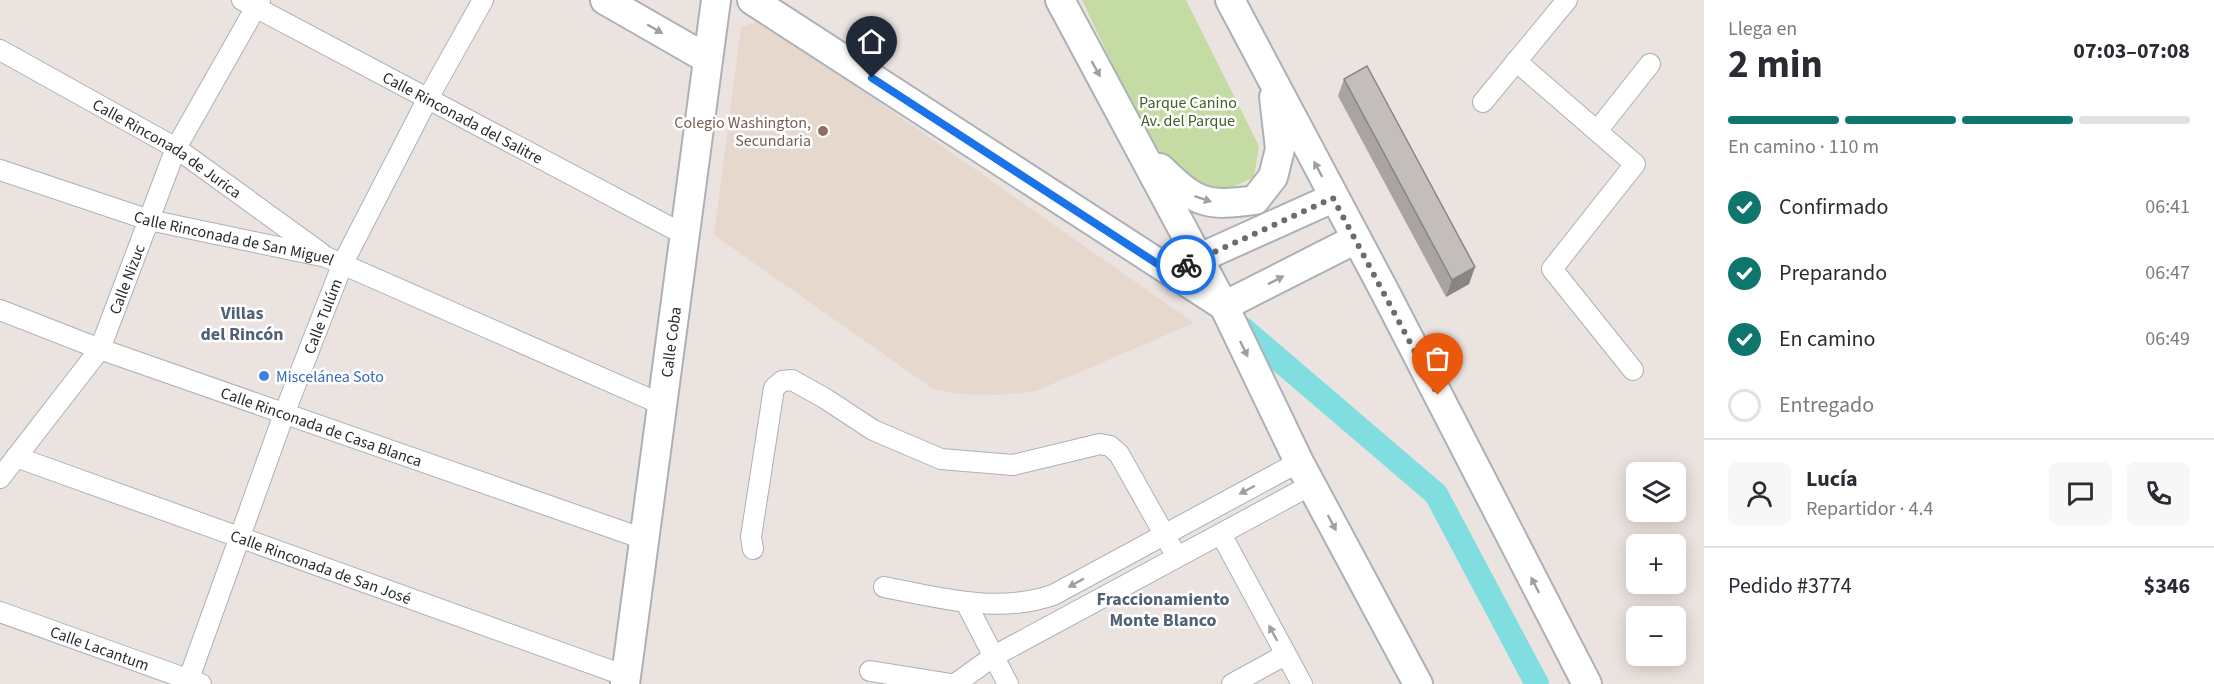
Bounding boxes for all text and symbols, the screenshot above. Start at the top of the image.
text: Llega en [1728,15,1797,43]
pin [846,16,897,78]
one-way arrow [647,24,664,34]
icon: home [855,25,888,58]
text: 07:03–07:08 [2073,35,2190,67]
text: 2 min [1728,37,1823,93]
one-way arrow [1091,61,1102,77]
street label: Calle Rinconada del Salitre [378,66,546,170]
park label: Parque Canino Av. del Parque [1139,92,1237,132]
street label: Calle Rinconada de Jurica [88,94,246,204]
place label: Colegio Washington, Secundaria [674,112,811,152]
marker: Colegio Washington, Secundaria [816,124,830,138]
text: En camino · 110 m [1728,133,1879,161]
one-way arrow [1313,160,1323,177]
icon: check [1728,191,1761,224]
text: Confirmado [1779,191,1888,223]
text: 06:41 [2145,193,2190,221]
one-way arrow [1194,195,1212,205]
street label: Calle Rinconada de San Miguel [131,206,337,271]
courier [1156,235,1216,295]
street label: Calle Nizuc [104,241,151,318]
icon: bike [1170,249,1203,282]
icon: check [1728,257,1761,290]
text: Preparando [1779,257,1887,289]
text: 06:47 [2145,259,2190,287]
one-way arrow [1267,275,1284,285]
street label: Calle Tulúm [299,276,348,357]
district label: Villas del Rincón [201,301,283,347]
street label: Calle Coba [656,305,687,379]
icon: check [1728,323,1761,356]
text: En camino [1779,323,1876,355]
text: 06:49 [2145,325,2190,353]
pin [1412,333,1463,395]
one-way arrow [1240,340,1249,357]
icon: bag [1421,342,1454,375]
place label: Miscelánea Soto [276,366,384,388]
marker: Miscelánea Soto [257,369,271,383]
street label: Calle Rinconada de Casa Blanca [218,382,425,473]
text: Entregado [1779,389,1874,421]
map controls [1626,462,1686,666]
button: layers [1626,462,1686,522]
button: person [1728,462,1791,525]
button: chat [2049,462,2112,525]
button: phone [2127,462,2190,525]
text: Lucía [1806,463,1858,495]
one-way arrow [1239,485,1256,495]
text: Repartidor · 4.4 [1806,495,1933,523]
one-way arrow [1327,514,1337,531]
street label: Calle Rinconada de San José [227,525,414,610]
button: + [1626,534,1686,594]
text: Pedido #3774 [1728,570,1852,602]
text: $346 [2144,570,2190,602]
one-way arrow [1530,576,1539,593]
one-way arrow [1067,578,1084,588]
district label: Fraccionamiento Monte Blanco [1097,587,1229,633]
button: − [1626,606,1686,666]
street label: Calle Lacantum [47,621,152,677]
one-way arrow [1268,624,1278,641]

